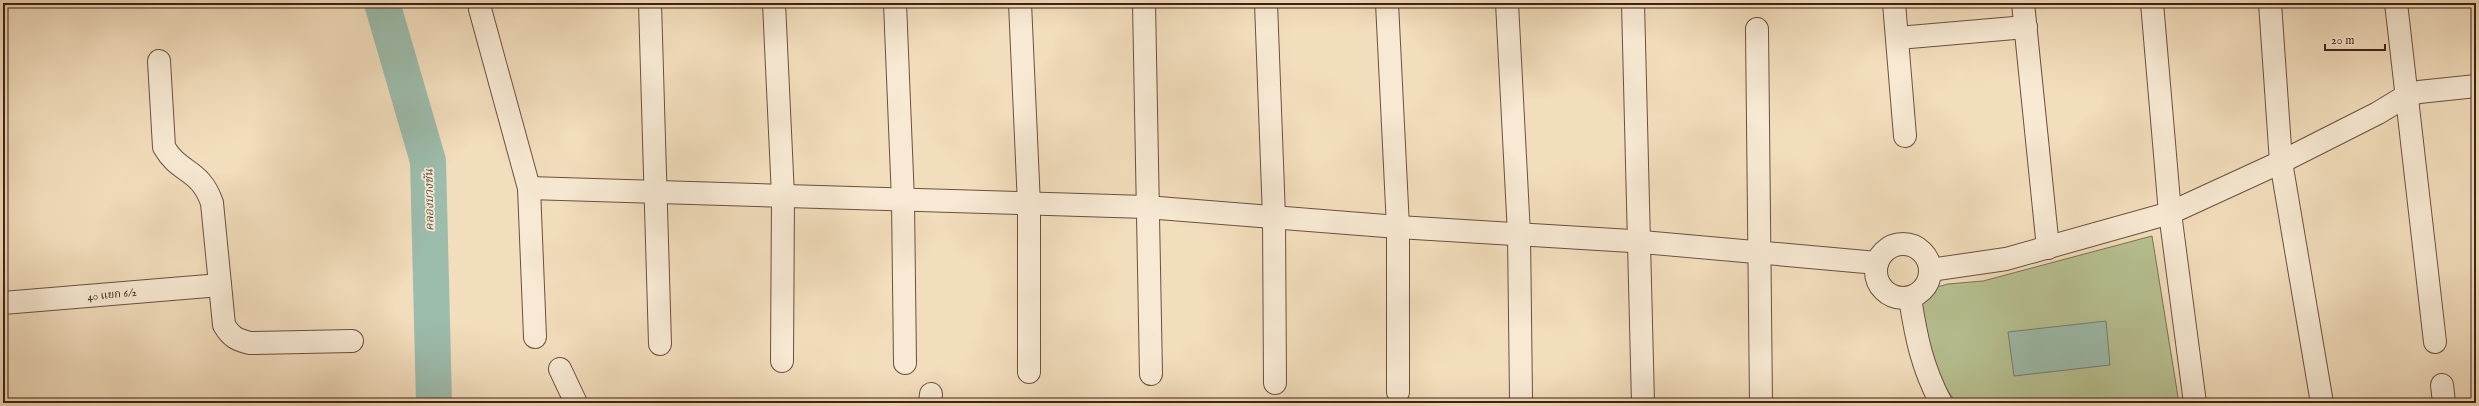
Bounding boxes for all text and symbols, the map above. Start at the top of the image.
scale bar [2325,26,2385,52]
text: 20 m [2331,33,2354,48]
water label: คลองบางชัน [421,169,438,231]
street label: 40 แยก 6/2 [87,286,137,304]

